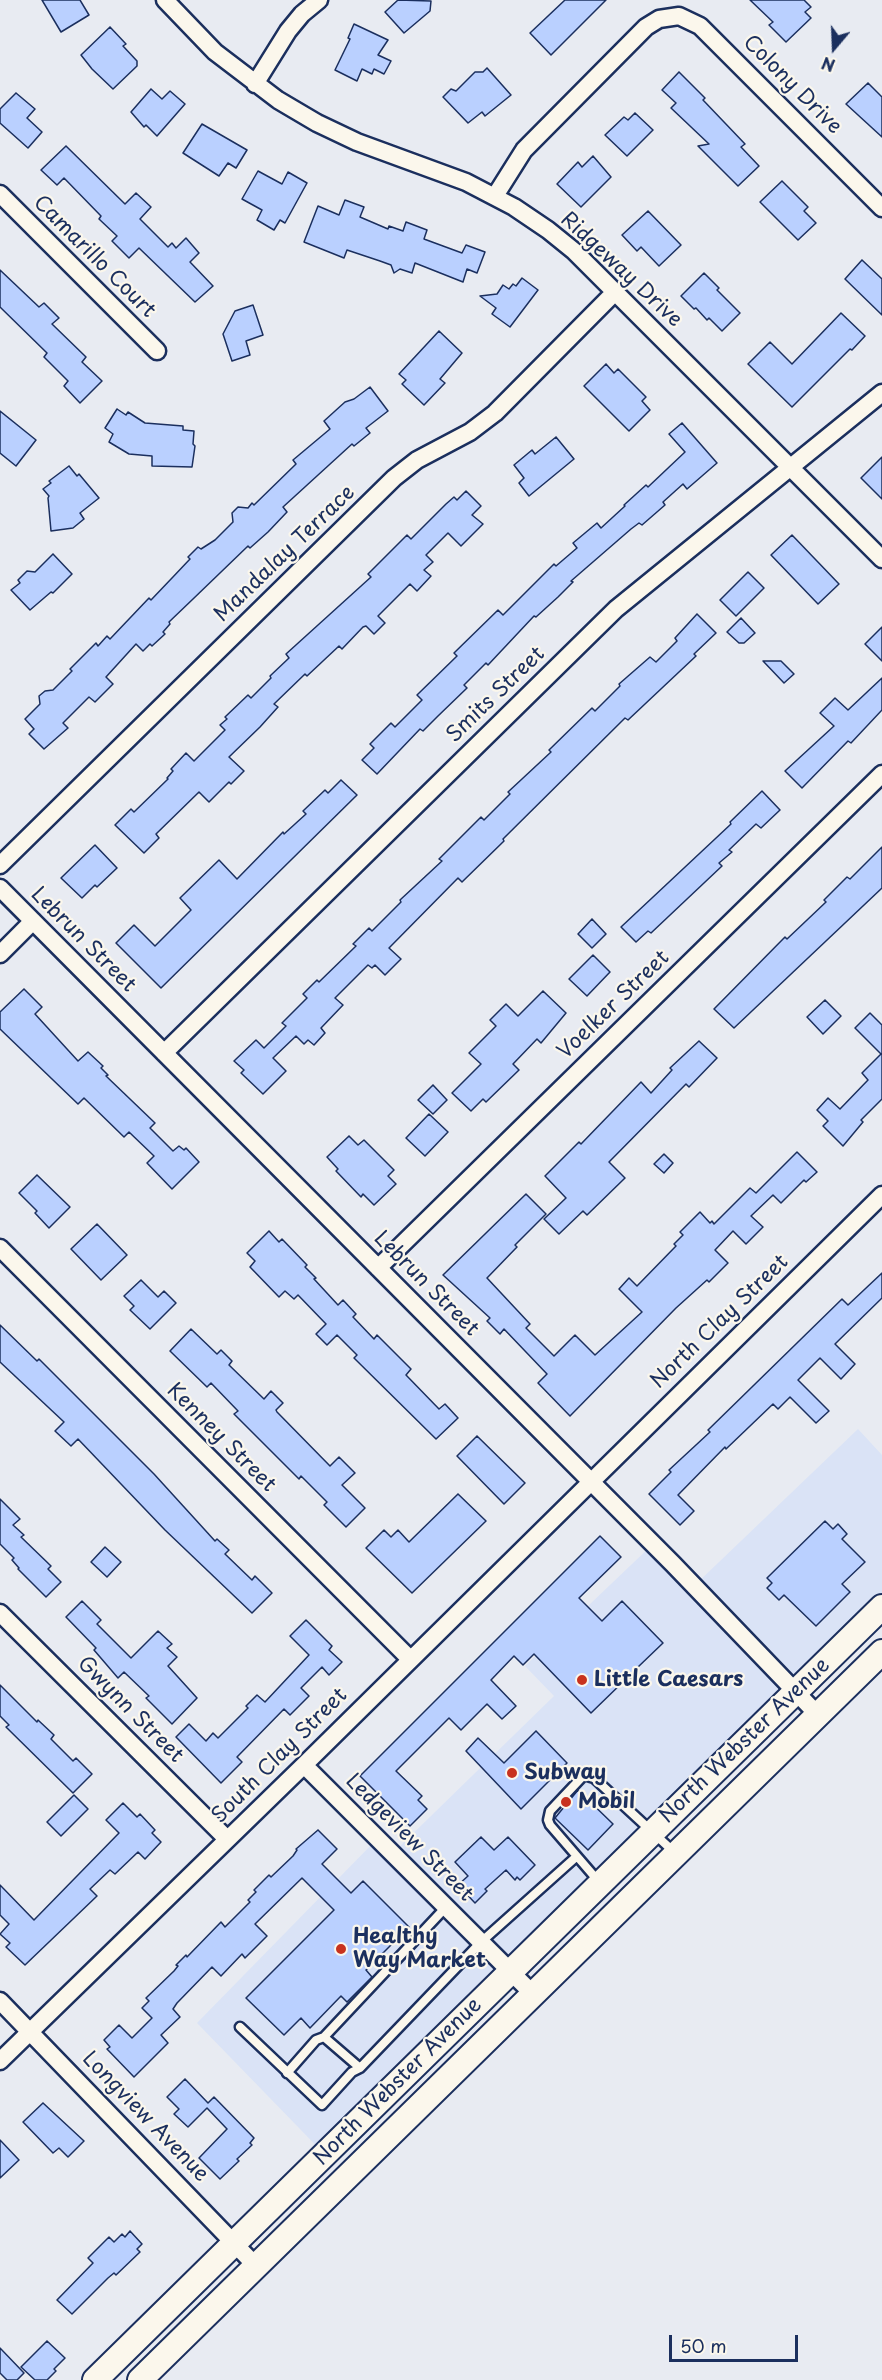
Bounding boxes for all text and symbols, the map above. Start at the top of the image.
north arrow [804,18,864,78]
street label: Colony Drive [737,30,847,140]
text: N [818,52,838,78]
street label: Camarillo Court [28,191,160,323]
street label: Ridgeway Drive [555,207,687,333]
street label: Mandalay Terrace [210,481,360,627]
street label: Smits Street [442,642,550,748]
street label: Lebrun Street [25,882,141,998]
street label: Voelker Street [553,946,675,1064]
street label: Lebrun Street [368,1226,484,1342]
street label: North Clay Street [646,1250,794,1394]
street label: Kenney Street [161,1378,281,1498]
street label: Gwynn Street [72,1652,188,1768]
street label: North Webster Avenue [655,1653,835,1829]
place label: Little Caesars [594,1667,743,1693]
marker: Little Caesars [575,1673,589,1687]
street label: South Clay Street [207,1683,353,1829]
place label: Subway [524,1760,606,1786]
marker: Subway [505,1766,519,1780]
street label: Ledgeview Street [340,1769,478,1907]
place label: Mobil [578,1789,635,1815]
marker: Mobil [559,1795,573,1809]
place label: Healthy Way Market [353,1924,486,1974]
marker: Healthy Way Market [334,1942,348,1956]
street label: North Webster Avenue [309,1993,487,2171]
street label: Longview Avenue [77,2047,213,2187]
scale bar [672,2323,801,2361]
text: 50 m [680,2332,727,2359]

